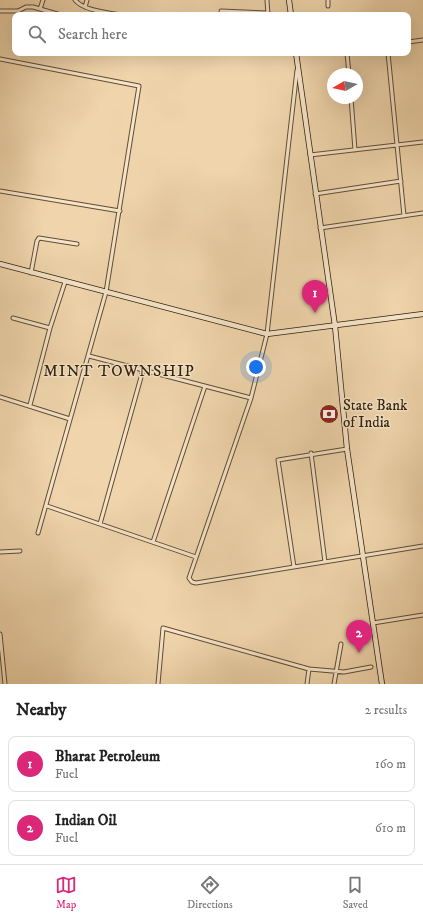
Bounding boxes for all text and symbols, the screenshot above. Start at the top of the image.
search box [12,12,411,56]
icon: search [26,23,48,45]
text: Search here [58,25,127,44]
north arrow [327,68,363,104]
pin: 1 [302,280,328,313]
your location [246,357,266,377]
district label: MINT TOWNSHIP [43,361,195,381]
place label: State Bank of India [343,396,408,432]
bank icon: State Bank of India [318,403,340,425]
pin: 2 [346,620,372,653]
text: Nearby [16,699,66,721]
text: 2 results [365,702,407,718]
text: Bharat Petroleum [55,747,160,766]
text: 1 [28,756,32,772]
text: 160 m [375,756,406,772]
text: Fuel [55,766,78,782]
text: Indian Oil [55,811,117,830]
text: 2 [27,820,33,836]
text: 610 m [375,820,406,836]
text: Fuel [55,830,78,846]
tab: Map [55,874,77,912]
tab: Directions [187,874,233,912]
tab: Saved [343,874,368,912]

